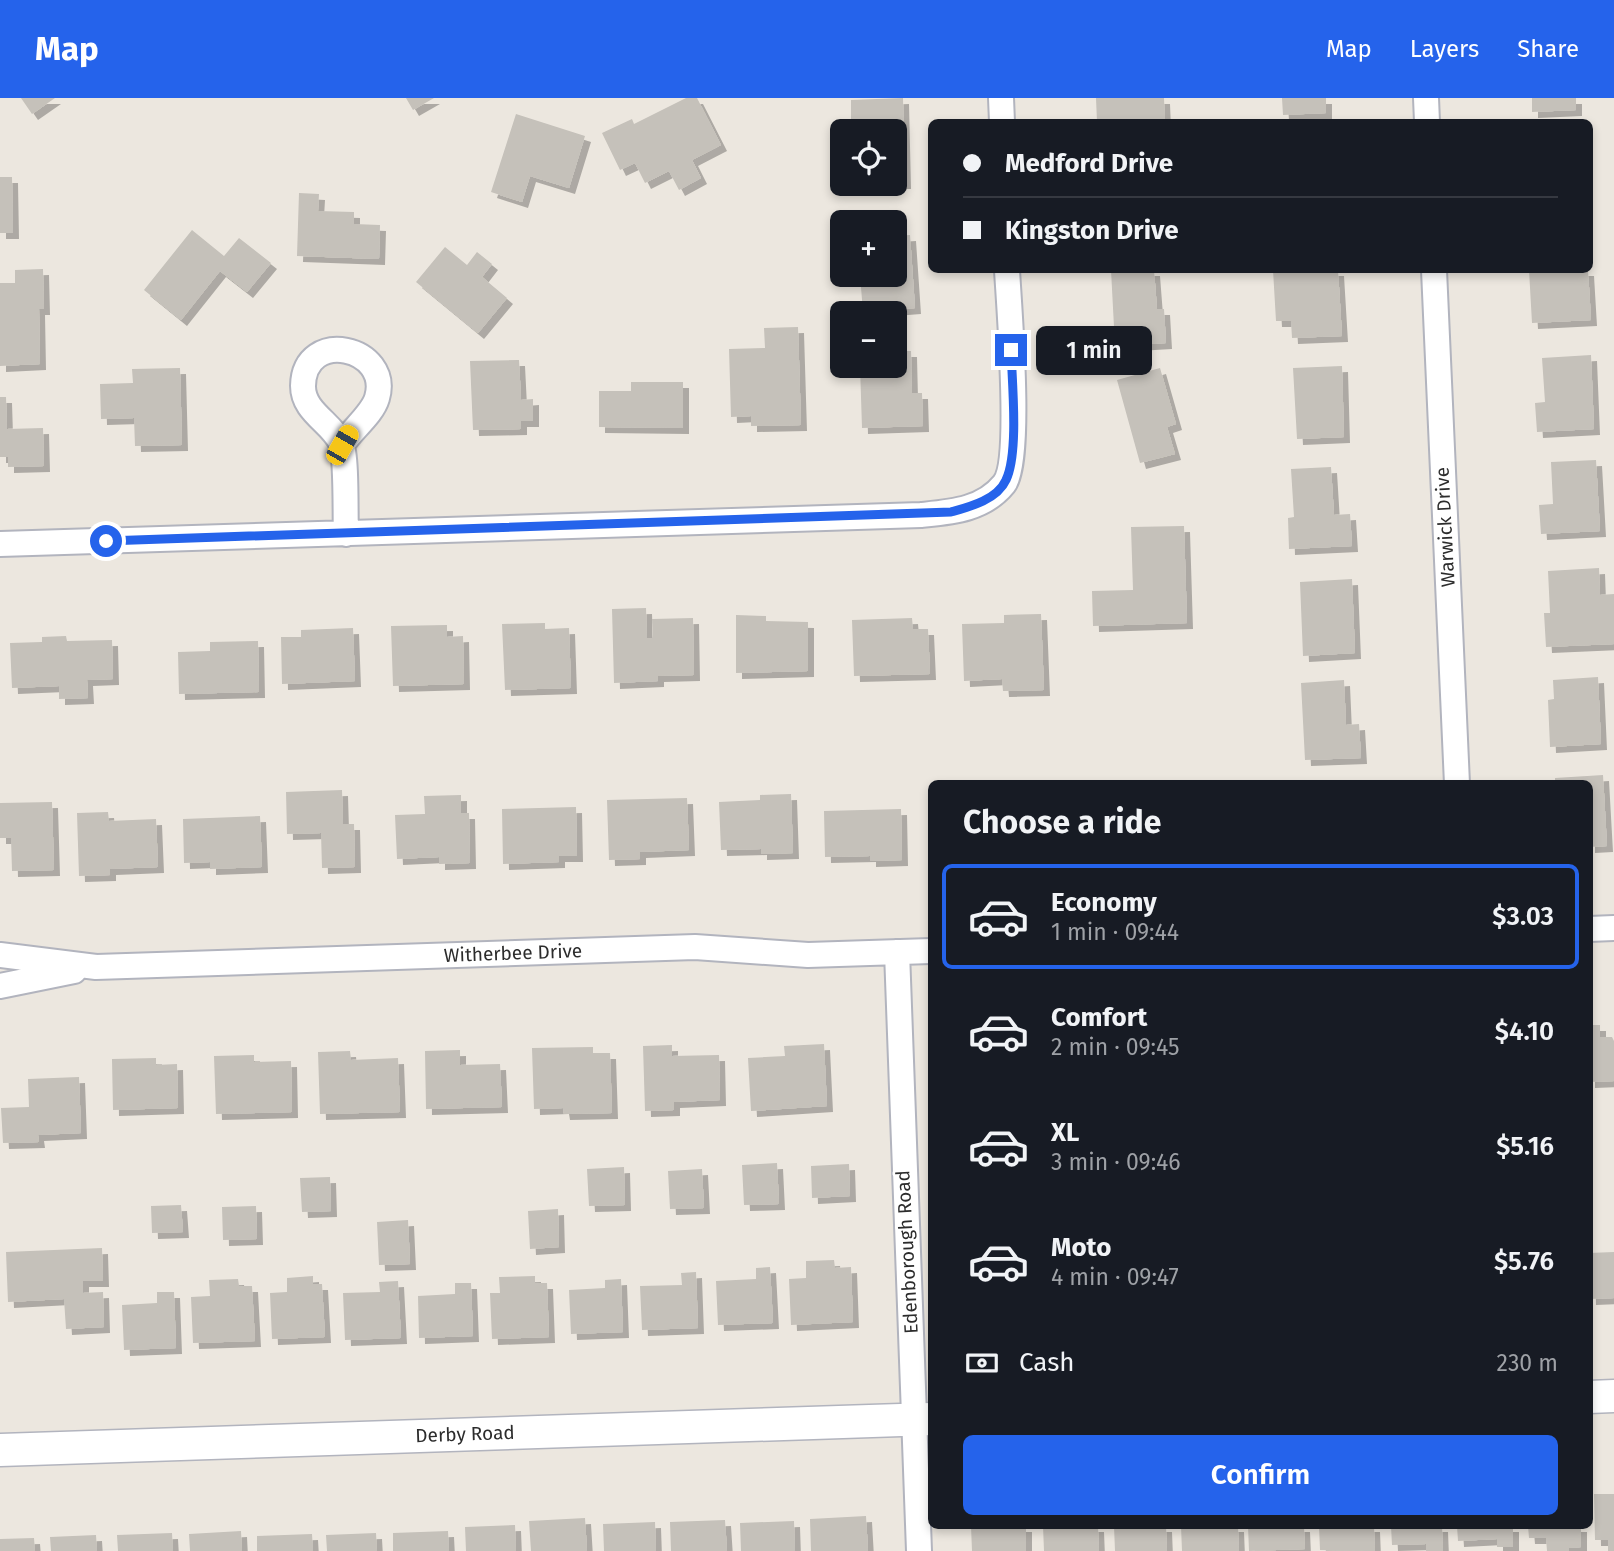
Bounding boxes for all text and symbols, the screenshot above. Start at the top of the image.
text: Map [35,29,99,69]
text: Map [1326,35,1372,63]
text: Layers [1410,35,1479,63]
text: Share [1517,35,1579,63]
map controls [830,119,907,378]
button: locate [830,119,907,196]
text: Medford Drive [1005,148,1173,179]
button: + [830,210,907,287]
text: Kingston Drive [1005,215,1179,246]
button: − [830,301,907,378]
callout: 1 min [1036,326,1151,374]
route end [995,334,1027,366]
text: 1 min [1066,336,1122,364]
car [323,422,362,468]
street label: Warwick Drive [1430,466,1460,588]
route start [90,525,122,557]
text: Choose a ride [963,803,1161,841]
icon: car [967,885,1030,948]
text: Economy [1051,887,1157,918]
text: $3.03 [1492,901,1554,932]
text: 1 min · 09:44 [1051,918,1179,946]
street label: Witherbee Drive [443,939,583,967]
icon: car [967,1000,1030,1063]
text: Comfort [1051,1002,1147,1033]
text: $4.10 [1495,1016,1554,1047]
text: 2 min · 09:45 [1051,1033,1179,1061]
icon: car [967,1115,1030,1178]
text: XL [1051,1117,1079,1148]
text: $5.16 [1496,1131,1554,1162]
text: 3 min · 09:46 [1051,1148,1181,1176]
street label: Edenborough Road [891,1170,923,1334]
icon: car [967,1230,1030,1293]
text: Moto [1051,1232,1111,1263]
text: $5.76 [1494,1246,1554,1277]
text: 4 min · 09:47 [1051,1263,1179,1291]
icon: cash [963,1344,1001,1382]
text: Cash [1019,1347,1075,1378]
text: 230 m [1497,1349,1558,1377]
street label: Derby Road [415,1421,515,1447]
button: Confirm [963,1435,1558,1515]

